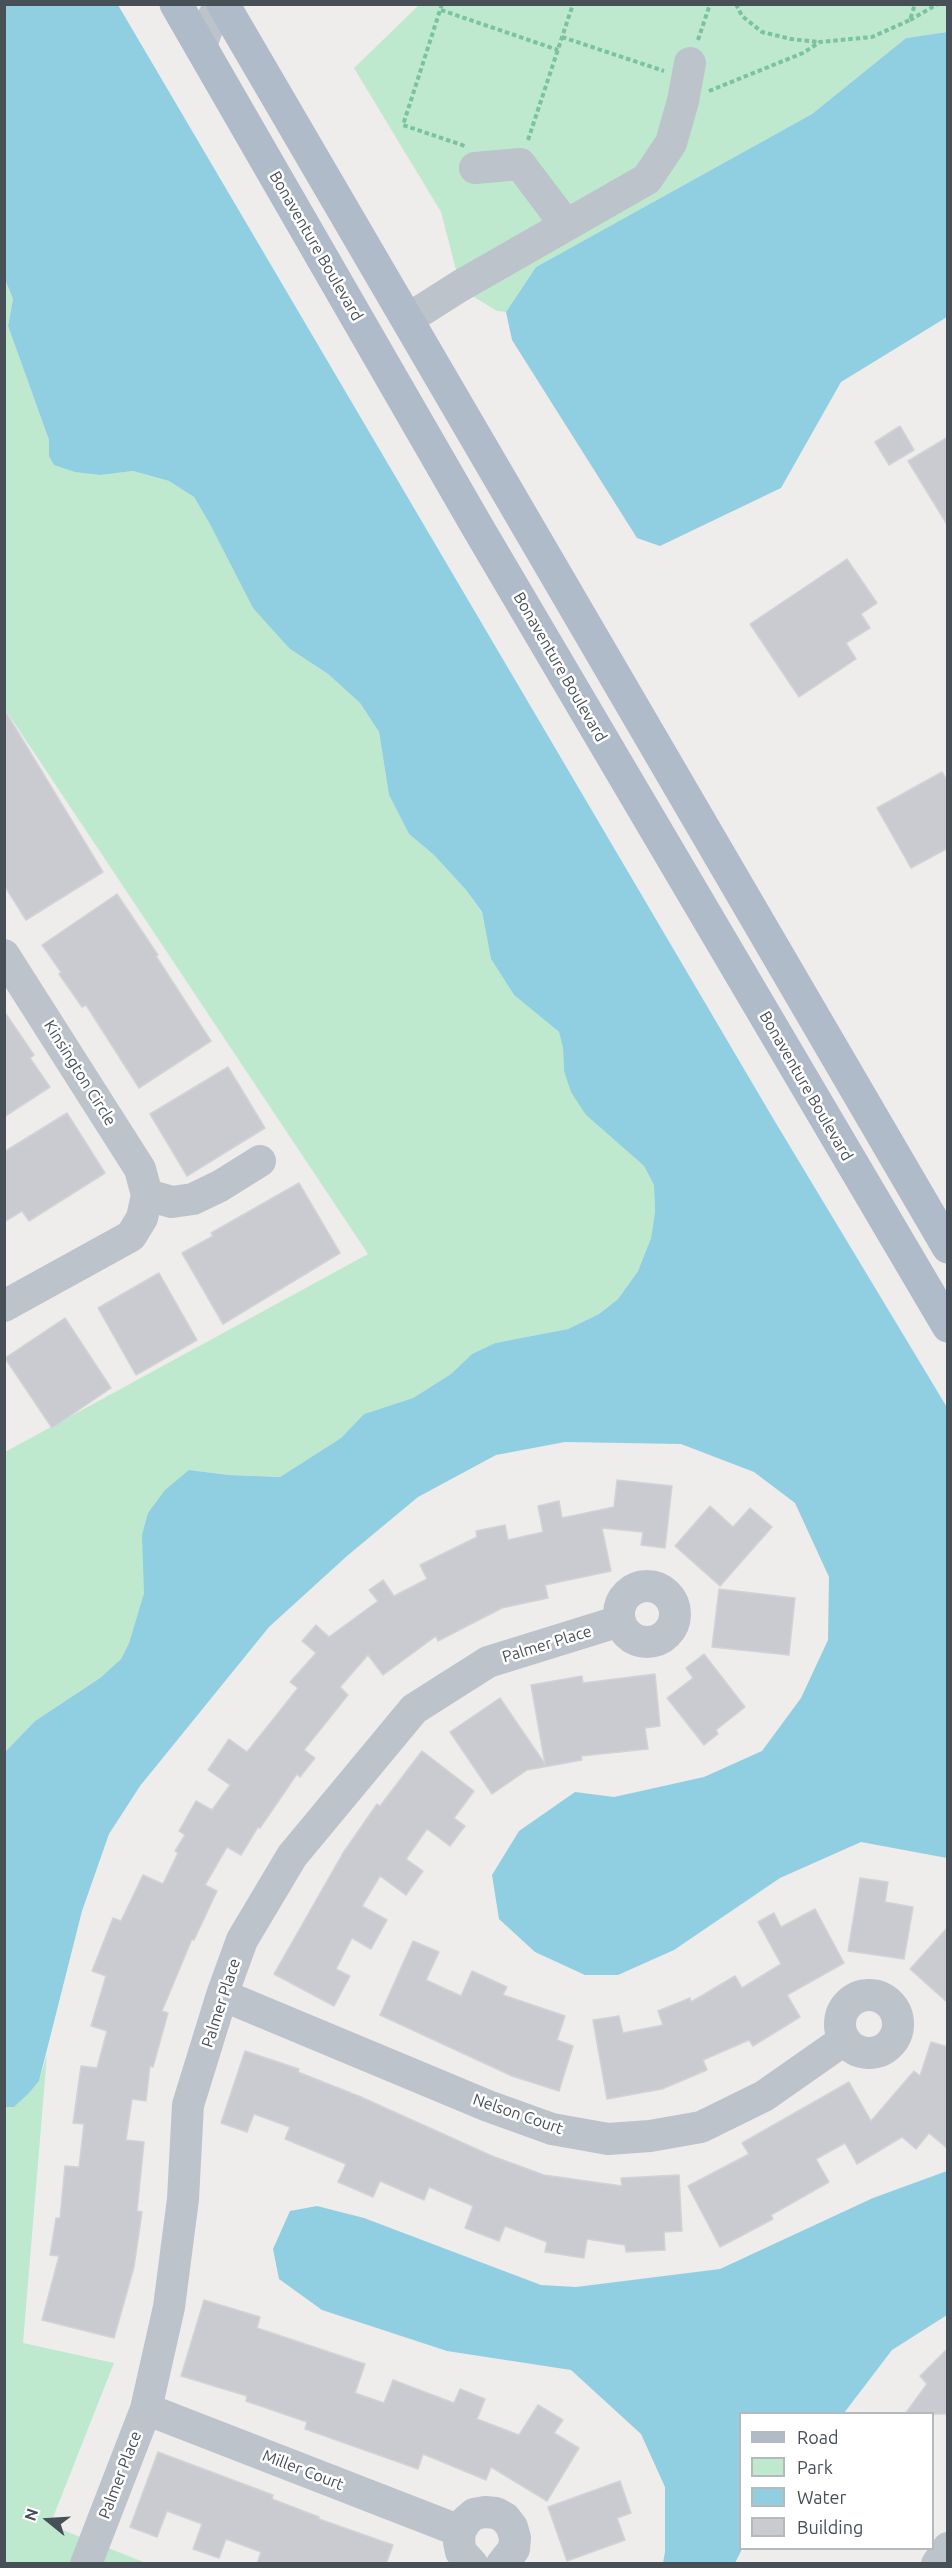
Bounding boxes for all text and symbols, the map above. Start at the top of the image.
street label: Bonaventure Boulevard [265,168,367,324]
street label: Bonaventure Boulevard [509,589,611,745]
street label: Bonaventure Boulevard [755,1008,857,1164]
street label: Kinsington Circle [40,1017,120,1129]
street label: Palmer Place [500,1621,594,1667]
street label: Palmer Place [198,1956,244,2050]
street label: Nelson Court [470,2090,566,2138]
legend [739,2412,934,2550]
text: Road [797,2427,839,2447]
street label: Palmer Place [94,2428,146,2522]
street label: Miller Court [260,2446,346,2494]
text: Park [797,2457,833,2477]
text: Water [797,2487,846,2507]
north arrow [18,2490,78,2550]
text: N [20,2506,41,2523]
text: Building [797,2517,863,2537]

